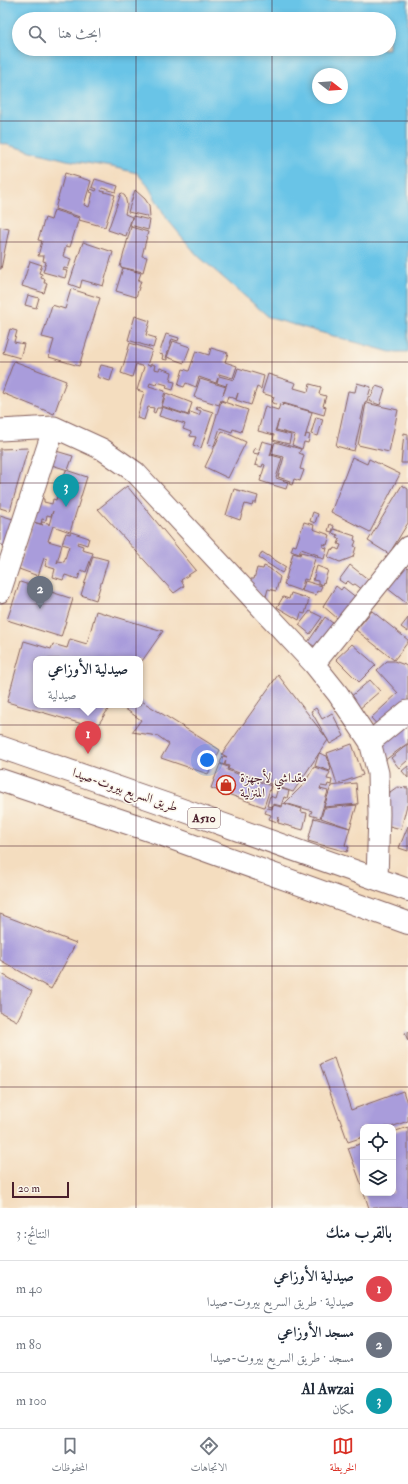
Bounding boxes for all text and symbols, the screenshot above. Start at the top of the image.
search box [12,12,396,56]
icon: search [26,23,48,45]
text: ابحث هنا [58,24,101,43]
north arrow [312,68,348,104]
pin: 3 [53,474,79,507]
pin: 2 [27,576,53,609]
popup [33,656,143,708]
text: صيدلية الأوزاعي [48,660,128,679]
text: صيدلية [48,687,76,703]
pin: 1 [75,721,101,754]
your location [197,750,217,770]
street label: طريق السريع بيروت-صيدا [69,764,180,819]
place label: مقداشي لأجهزة المنزلية [240,769,307,801]
shop icon: مقداشي لأجهزة المنزلية [215,774,237,796]
road number: A510 [188,808,220,828]
map controls [360,1124,396,1196]
button: locate [360,1124,396,1160]
button: layers [360,1160,396,1196]
scale bar [12,1180,69,1199]
text: 20 m [18,1182,40,1195]
text: بالقرب منك [326,1222,392,1243]
text: النتائج: 3 [16,1226,50,1242]
text: صيدلية الأوزاعي [273,1267,354,1286]
text: 40 m [16,1281,43,1297]
text: 1 [377,1281,381,1297]
text: صيدلية · طريق السريع بيروت-صيدا [207,1294,354,1310]
text: مسجد الأوزاعي [277,1323,354,1342]
text: 80 m [16,1337,42,1353]
text: 2 [376,1337,382,1353]
text: مسجد · طريق السريع بيروت-صيدا [210,1350,354,1366]
text: Al Awzai [302,1380,354,1399]
text: 100 m [16,1393,47,1409]
text: 3 [377,1393,382,1409]
text: مكان [332,1402,354,1418]
tab: المحفوظات [51,1435,88,1478]
tab: الاتجاهات [190,1435,227,1478]
tab: الخريطة [330,1435,357,1478]

